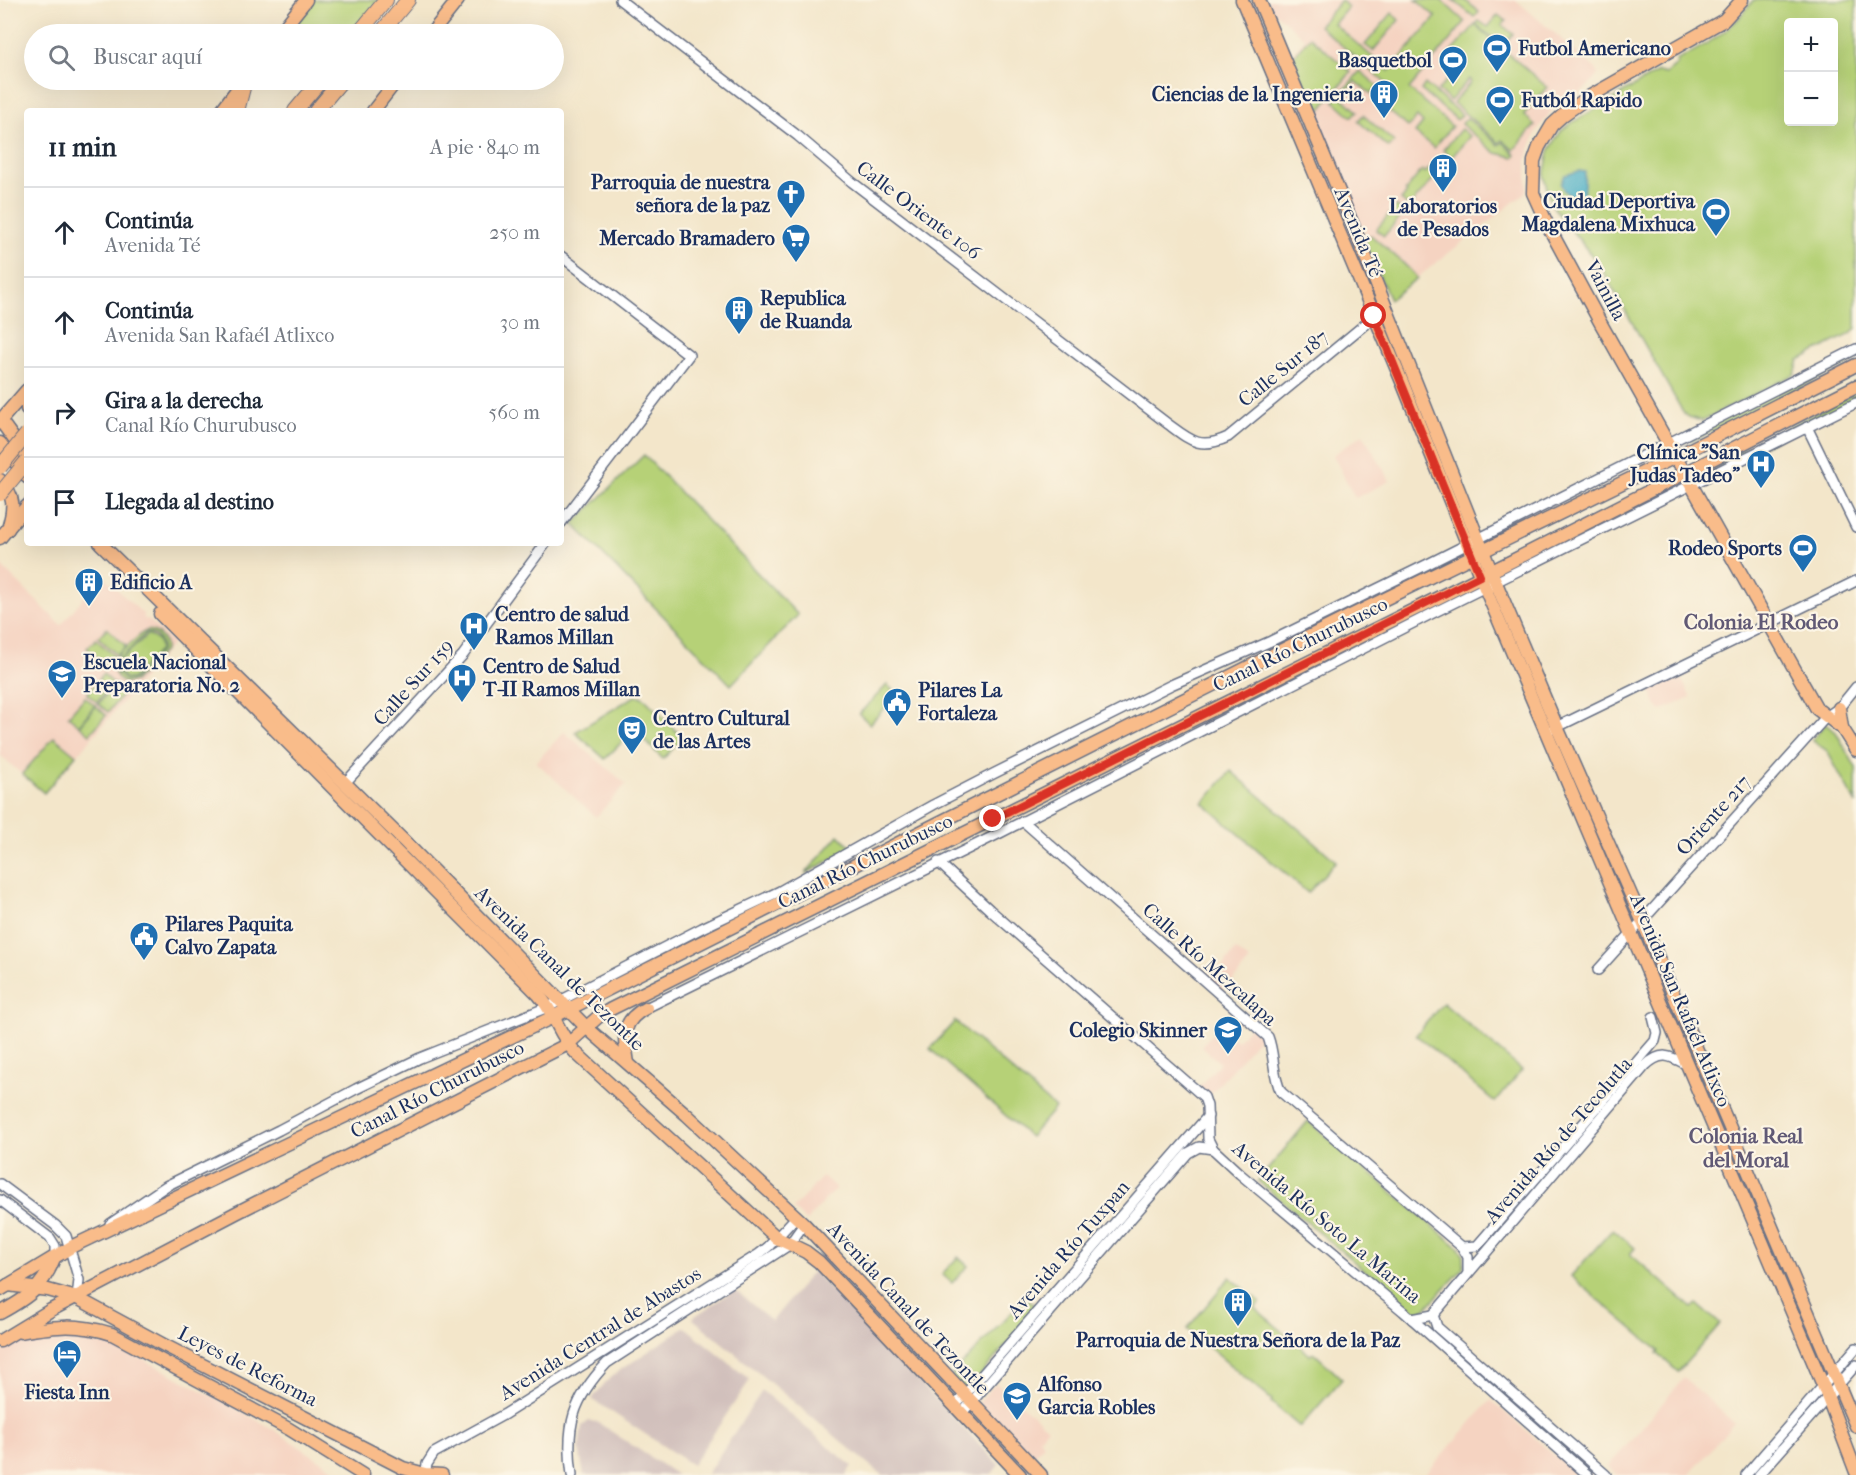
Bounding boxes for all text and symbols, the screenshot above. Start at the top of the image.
map controls [1784,18,1838,126]
button: + [1784,18,1838,72]
search box [24,24,564,90]
sports icon: Futbol Americano [1481,32,1513,74]
place label: Futbol Americano [1517,37,1671,60]
icon: search [45,41,78,74]
text: Buscar aquí [93,44,202,70]
sports icon: Basquetbol [1437,44,1469,86]
place label: Basquetbol [1338,49,1432,72]
button: − [1784,72,1838,126]
building icon: Ciencias de la Ingenieria [1368,78,1400,120]
place label: Ciencias de la Ingenieria [1152,83,1364,106]
sports icon: Futból Rapido [1484,84,1516,126]
place label: Futból Rapido [1520,89,1642,112]
text: 11 min [48,132,117,163]
text: A pie · 840 m [430,136,540,159]
building icon: Laboratorios de Pesados [1427,152,1459,194]
street label: Calle Oriente 106 [852,156,985,265]
place label: Parroquia de nuestra señora de la paz [591,171,771,217]
church icon: Parroquia de nuestra señora de la paz [775,178,807,220]
street label: Avenida Té [1329,183,1388,281]
place label: Ciudad Deportiva Magdalena Mixhuca [1520,190,1696,236]
place label: Laboratorios de Pesados [1389,195,1498,241]
sports icon: Ciudad Deportiva Magdalena Mixhuca [1700,196,1732,238]
text: Continúa [105,208,193,234]
icon: ahead [48,216,81,249]
text: 250 m [489,221,540,244]
supermarket icon: Mercado Bramadero [780,222,812,264]
place label: Mercado Bramadero [598,227,775,250]
text: Avenida Té [105,234,201,257]
street label: Vainilla [1580,255,1631,325]
place label: Republica de Ruanda [760,287,852,333]
building icon: Republica de Ruanda [723,294,755,336]
text: Continúa [105,298,193,324]
route start [1360,302,1386,328]
icon: ahead [48,306,81,339]
text: 30 m [500,311,540,334]
text: Avenida San Rafaél Atlixco [105,324,334,347]
street label: Calle Sur 187 [1234,325,1333,412]
text: Gira a la derecha [105,388,262,414]
icon: right [48,396,81,429]
text: 560 m [489,401,540,424]
text: Canal Río Churubusco [105,414,297,437]
place label: Clínica "San Judas Tadeo" [1628,441,1740,487]
hospital icon: Clínica "San Judas Tadeo" [1745,448,1777,490]
icon: arrive [48,486,81,519]
text: Llegada al destino [105,489,274,515]
sports icon: Rodeo Sports [1787,532,1819,574]
place label: Rodeo Sports [1668,537,1783,560]
building icon: Edificio A [73,566,105,608]
place label: Edificio A [110,571,193,594]
street label: Canal Río Churubusco [1209,592,1391,697]
place label: Centro de salud Ramos Millan [495,603,630,649]
hospital icon: Centro de salud Ramos Millan [458,610,490,652]
district label: Colonia El Rodeo [1684,610,1839,634]
street label: Calle Sur 159 [369,634,458,730]
place label: Escuela Nacional Preparatoria No. 2 [83,651,240,697]
place label: Centro de Salud T-II Ramos Millan [482,655,641,701]
school or university icon: Escuela Nacional Preparatoria No. 2 [46,658,78,700]
hospital icon: Centro de Salud T-II Ramos Millan [446,662,478,704]
place label: Pilares La Fortaleza [917,679,1003,725]
public building icon: Pilares La Fortaleza [881,686,913,728]
place label: Centro Cultural de las Artes [653,707,790,753]
theatre icon: Centro Cultural de las Artes [616,714,648,756]
street label: Oriente 217 [1671,770,1756,860]
route end [979,805,1005,831]
street label: Canal Río Churubusco [774,809,956,914]
street label: Avenida Canal de Tezontle [469,881,649,1055]
street label: Avenida San Rafaél Atlixco [1625,889,1736,1110]
street label: Calle Río Mezcalapa [1138,898,1282,1031]
place label: Pilares Paquita Calvo Zapata [165,913,293,959]
public building icon: Pilares Paquita Calvo Zapata [128,920,160,962]
school or university icon: Colegio Skinner [1212,1014,1244,1056]
place label: Colegio Skinner [1069,1019,1207,1042]
street label: Canal Río Churubusco [347,1036,528,1143]
street label: Avenida Río de Tecolutla [1479,1052,1637,1229]
district label: Colonia Real del Moral [1689,1124,1803,1172]
street label: Avenida Río Soto La Marina [1227,1136,1426,1308]
street label: Avenida Río Tuxpan [1002,1175,1135,1324]
street label: Avenida Canal de Tezontle [822,1217,994,1399]
street label: Avenida Central de Abastos [494,1262,705,1405]
building icon: Parroquia de Nuestra Señora de la Paz [1222,1286,1254,1328]
street label: Leyes de Reforma [174,1321,322,1412]
place label: Parroquia de Nuestra Señora de la Paz [1076,1329,1401,1352]
hotel icon: Fiesta Inn [51,1338,83,1380]
place label: Alfonso Garcia Robles [1036,1373,1156,1419]
school or university icon: Alfonso Garcia Robles [1001,1380,1033,1422]
place label: Fiesta Inn [23,1381,110,1404]

